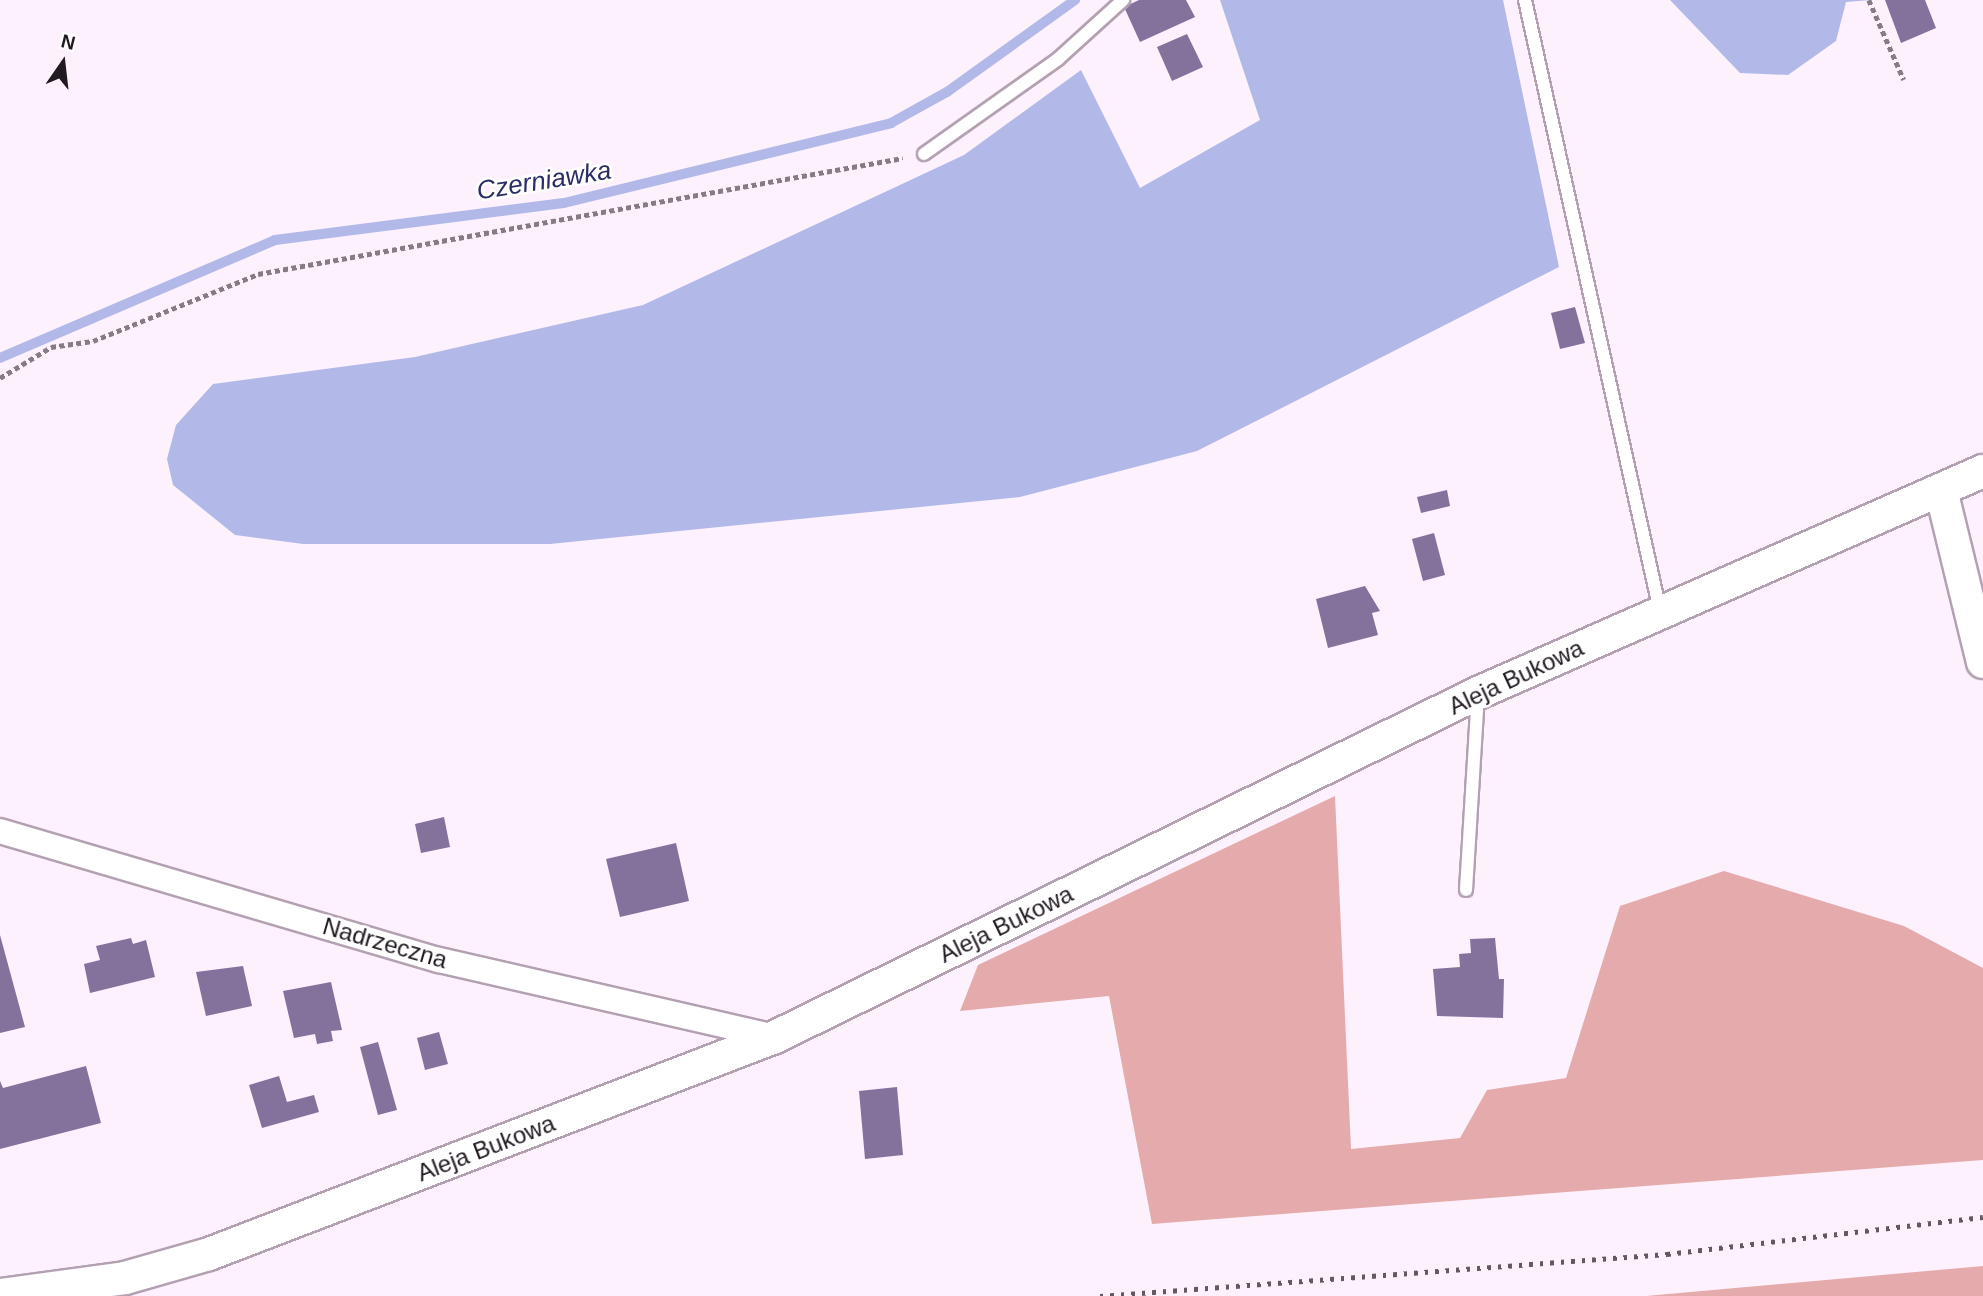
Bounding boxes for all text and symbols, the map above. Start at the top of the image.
north arrow [28,28,98,98]
text: N [59,30,77,54]
water label: Czerniawka [474,155,614,207]
street label: Aleja Bukowa [1444,633,1588,721]
street label: Aleja Bukowa [934,879,1078,969]
street label: Nadrzeczna [319,912,451,974]
street label: Aleja Bukowa [413,1108,559,1188]

